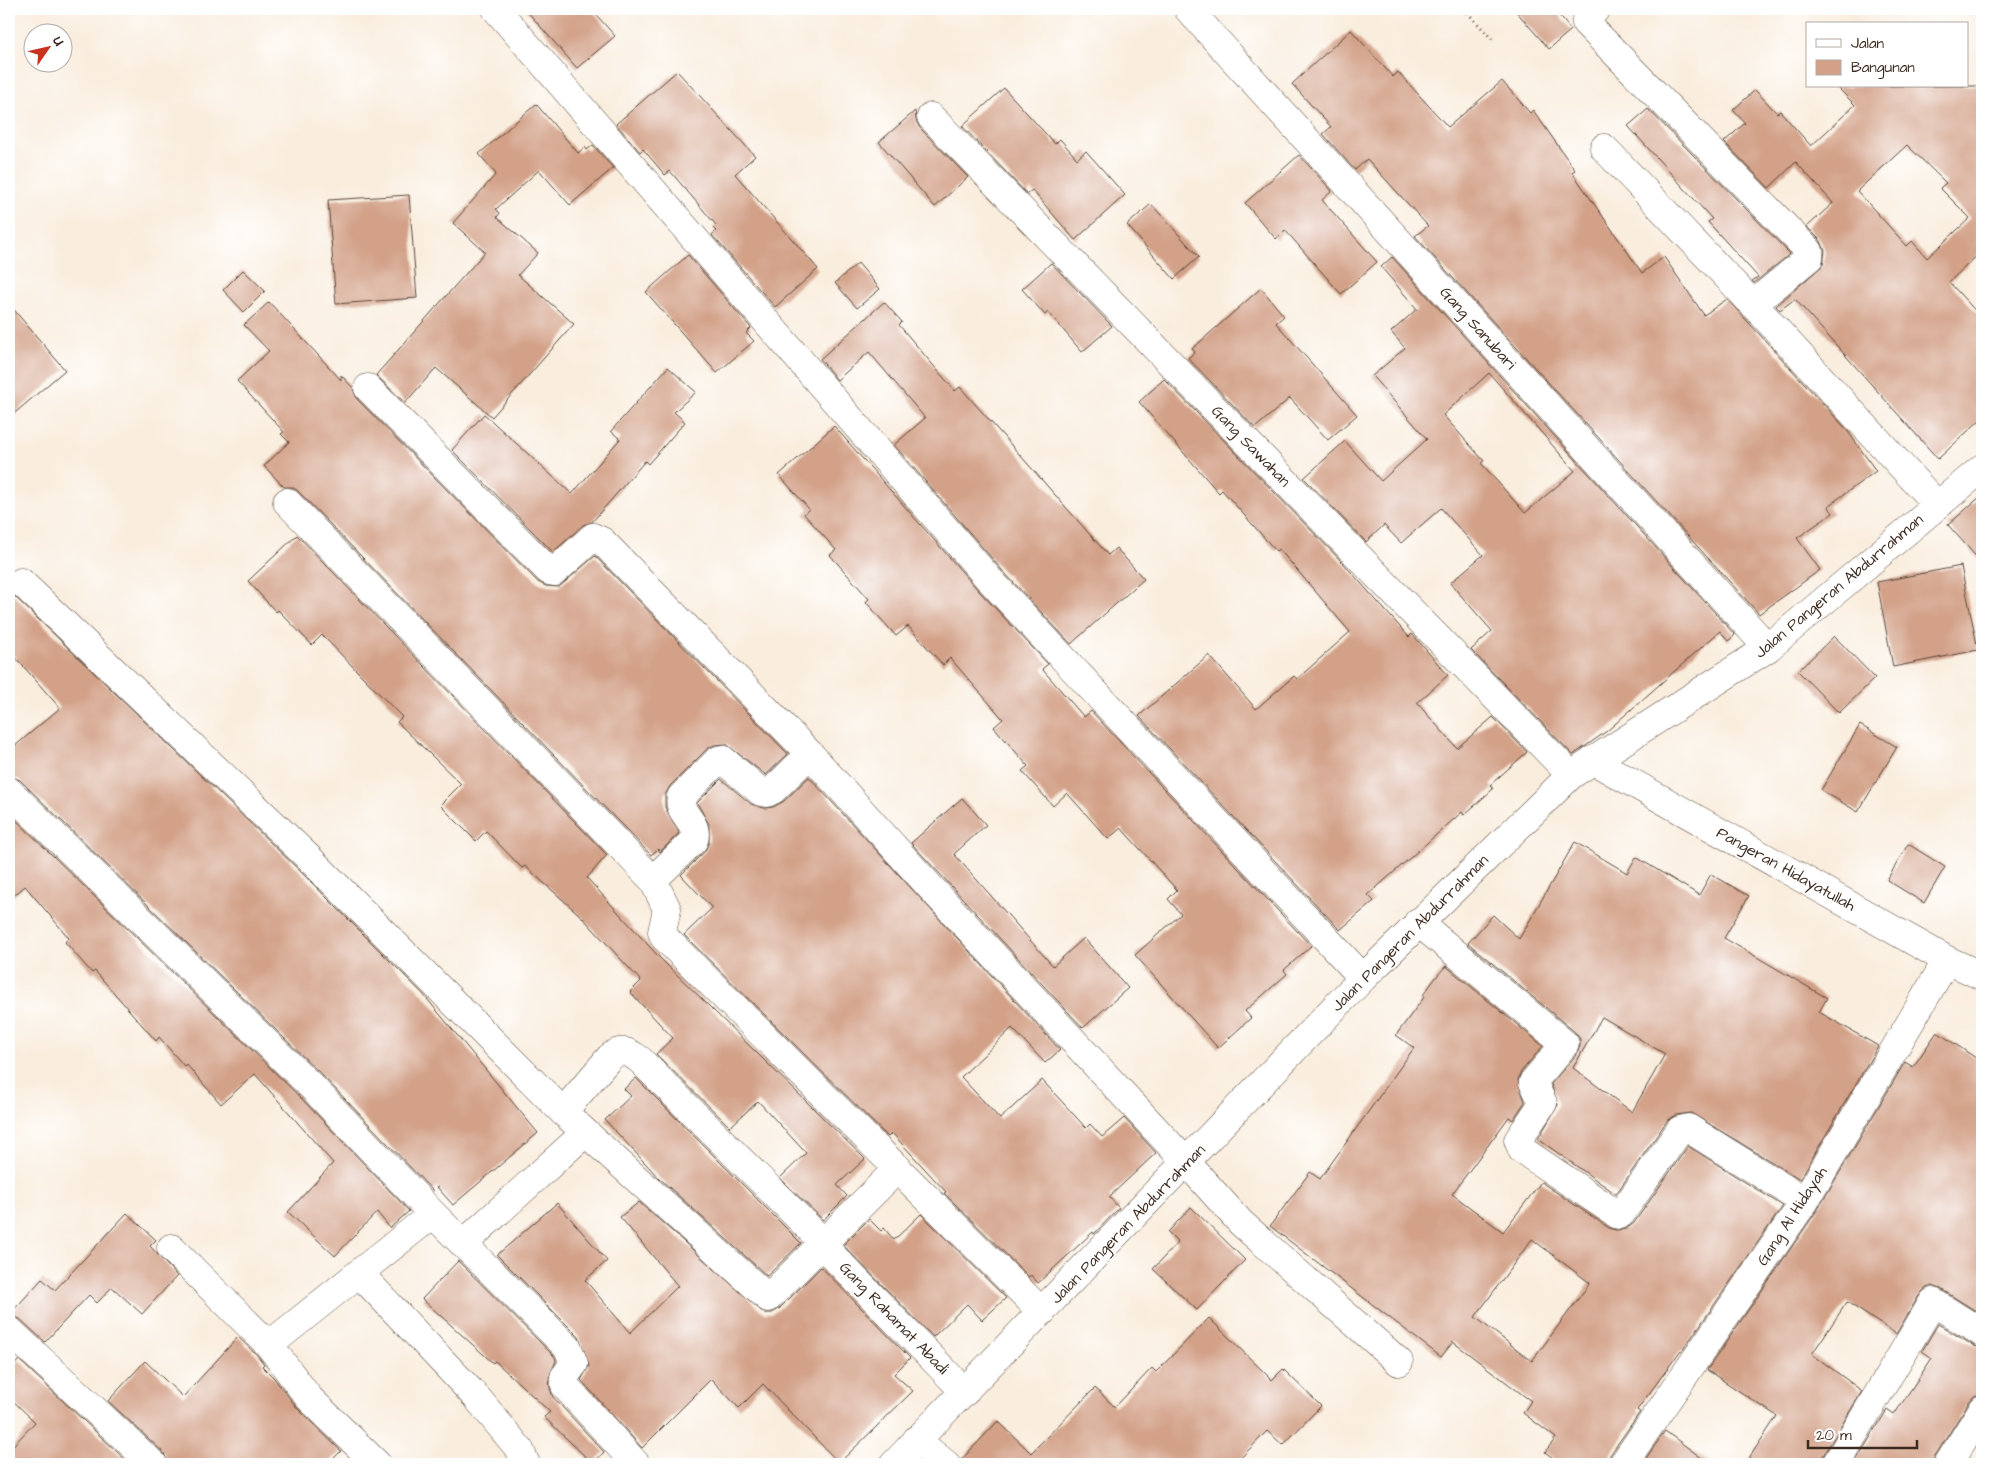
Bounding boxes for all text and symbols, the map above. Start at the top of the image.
north arrow [22,22,72,72]
legend [1806,22,1968,88]
text: U [47,32,69,50]
text: Jalan [1851,33,1885,54]
text: Bangunan [1851,57,1915,79]
street label: Gang Sanubari [1434,282,1522,375]
street label: Gang Sawahan [1206,400,1296,492]
street label: Jalan Pangeran Abdurrahman [1750,509,1929,664]
street label: Pangeran Hidayatullah [1712,822,1859,917]
street label: Jalan Pangeran Abdurrahman [1327,850,1494,1017]
street label: Jalan Pangeran Abdurrahman [1046,1139,1211,1309]
street label: Gang Al Hidayah [1752,1162,1833,1270]
street label: Gang Rahamat Abadi [834,1257,954,1380]
scale bar [1808,1418,1917,1450]
text: 20 m [1816,1425,1852,1446]

